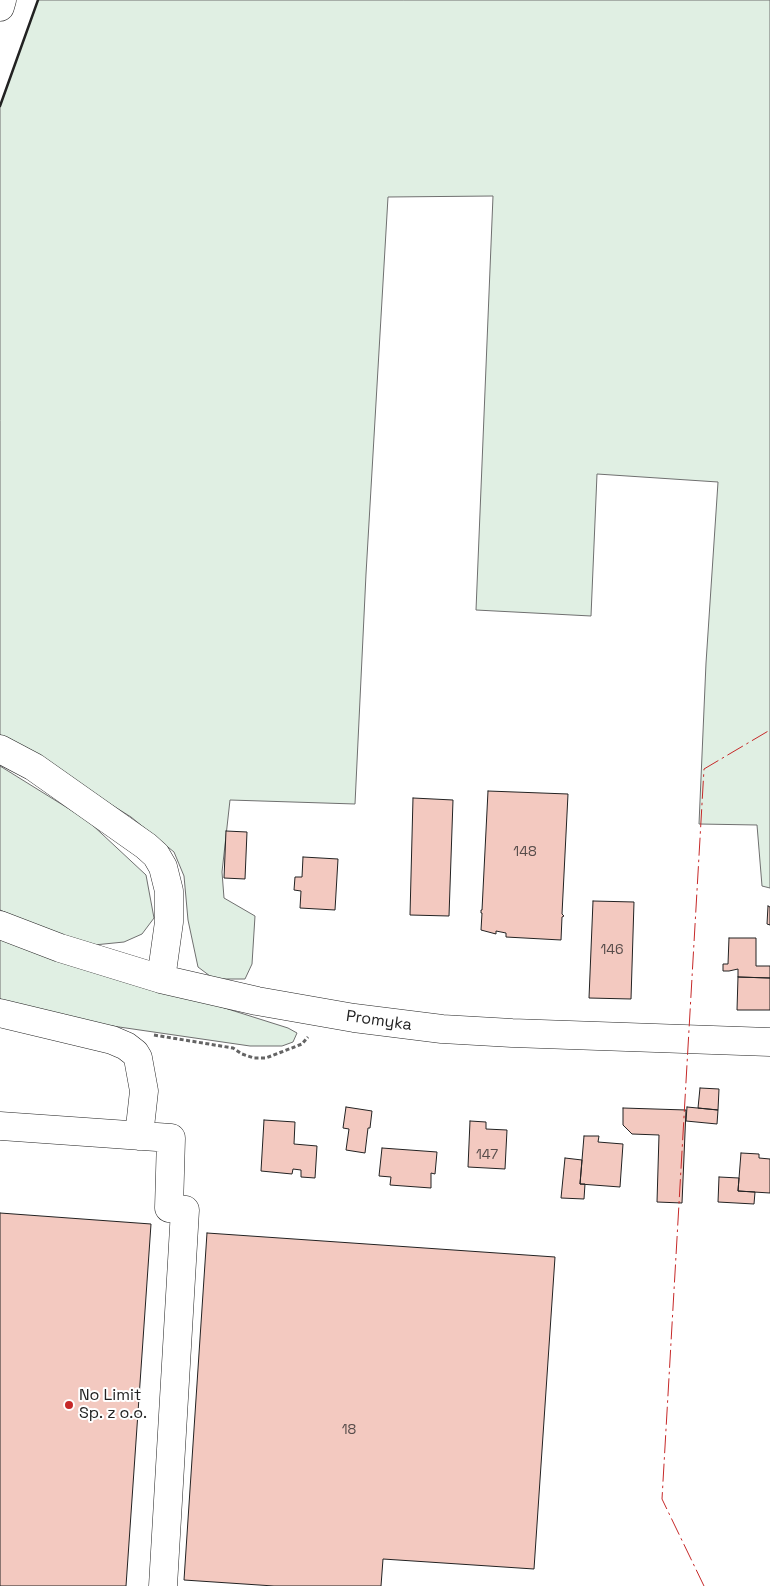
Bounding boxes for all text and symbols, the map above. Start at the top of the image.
house number: 148 [513,844,537,860]
house number: 146 [600,942,624,958]
street label: Promyka [345,1007,413,1035]
house number: 147 [476,1147,498,1163]
place label: No Limit Sp. z o.o. [79,1386,147,1424]
marker: No Limit Sp. z o.o. [63,1399,75,1411]
house number: 18 [342,1422,356,1438]

